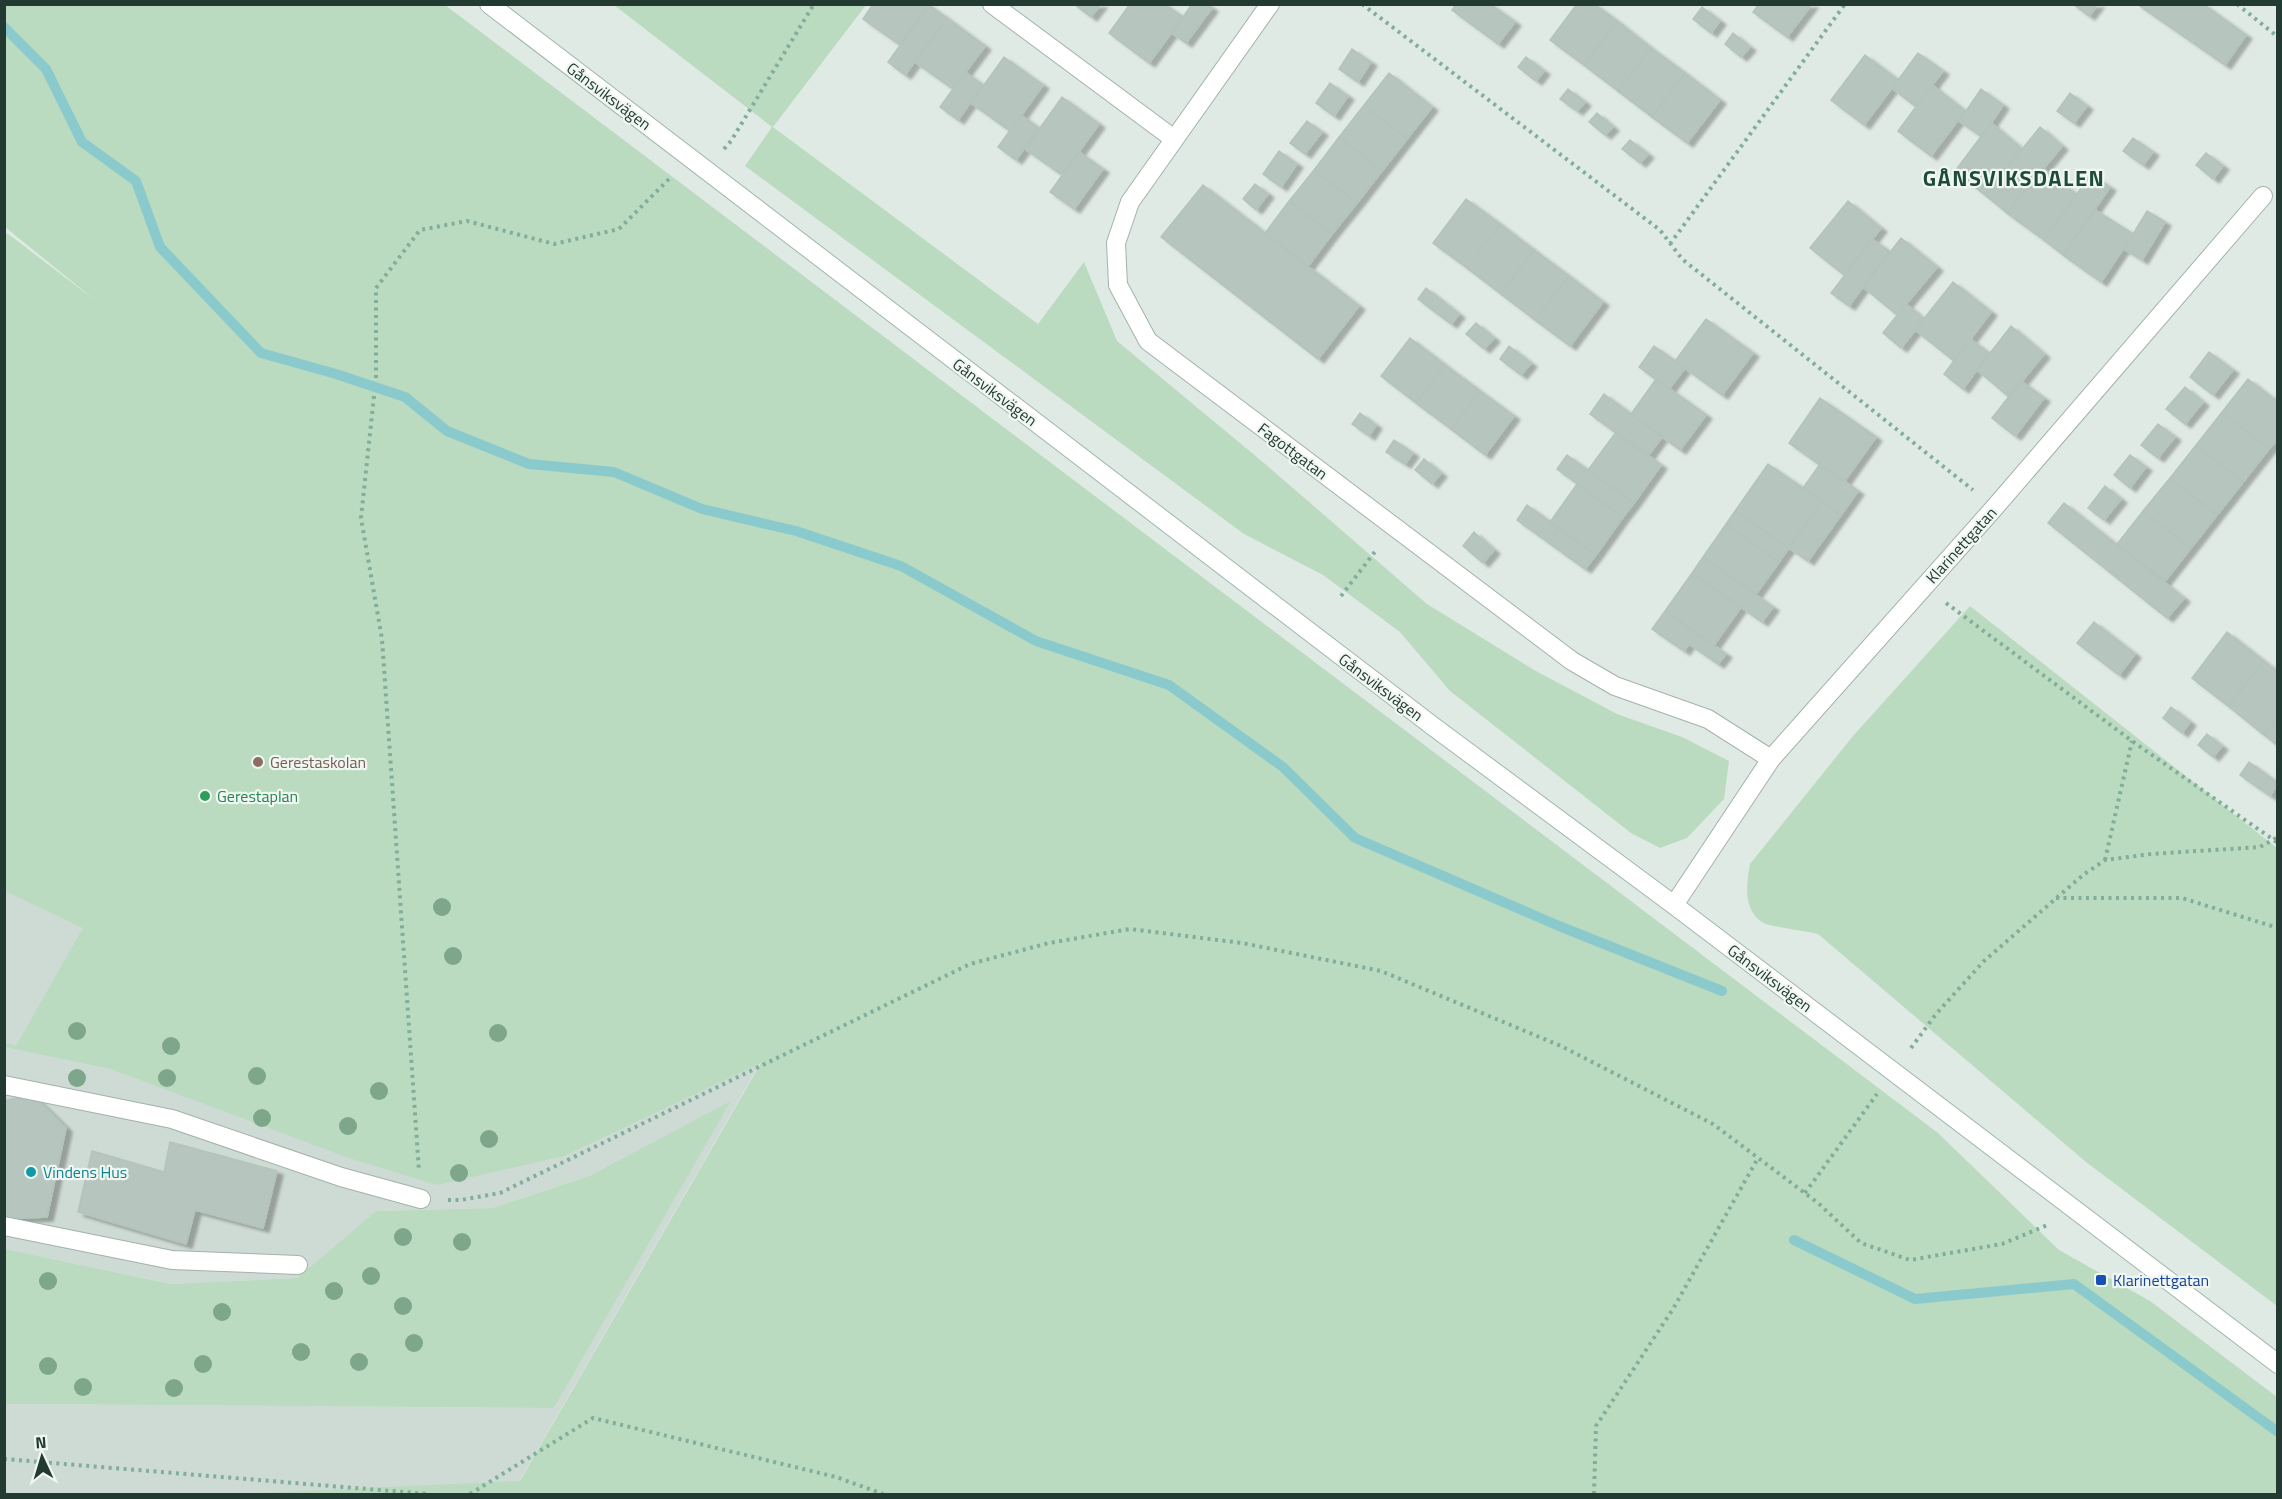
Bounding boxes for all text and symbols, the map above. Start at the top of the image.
street label: Gånsviksvägen [562,56,656,136]
district label: GÅNSVIKSDALEN [1923,161,2105,195]
street label: Gånsviksvägen [948,352,1042,432]
street label: Fagottgatan [1253,417,1333,485]
street label: Klarinettgatan [1920,501,2002,589]
street label: Gånsviksvägen [1334,647,1428,727]
place label: Gerestaskolan [270,750,366,774]
marker: Gerestaskolan [251,755,265,769]
place label: Gerestaplan [217,784,298,808]
marker: Gerestaplan [198,789,212,803]
street label: Gånsviksvägen [1723,938,1817,1018]
place label: Vindens Hus [43,1160,127,1184]
marker: Vindens Hus [24,1165,38,1179]
place label: Klarinettgatan [2113,1268,2209,1292]
marker: Klarinettgatan [2094,1273,2108,1287]
north arrow [12,1427,72,1487]
text: N [35,1430,47,1454]

